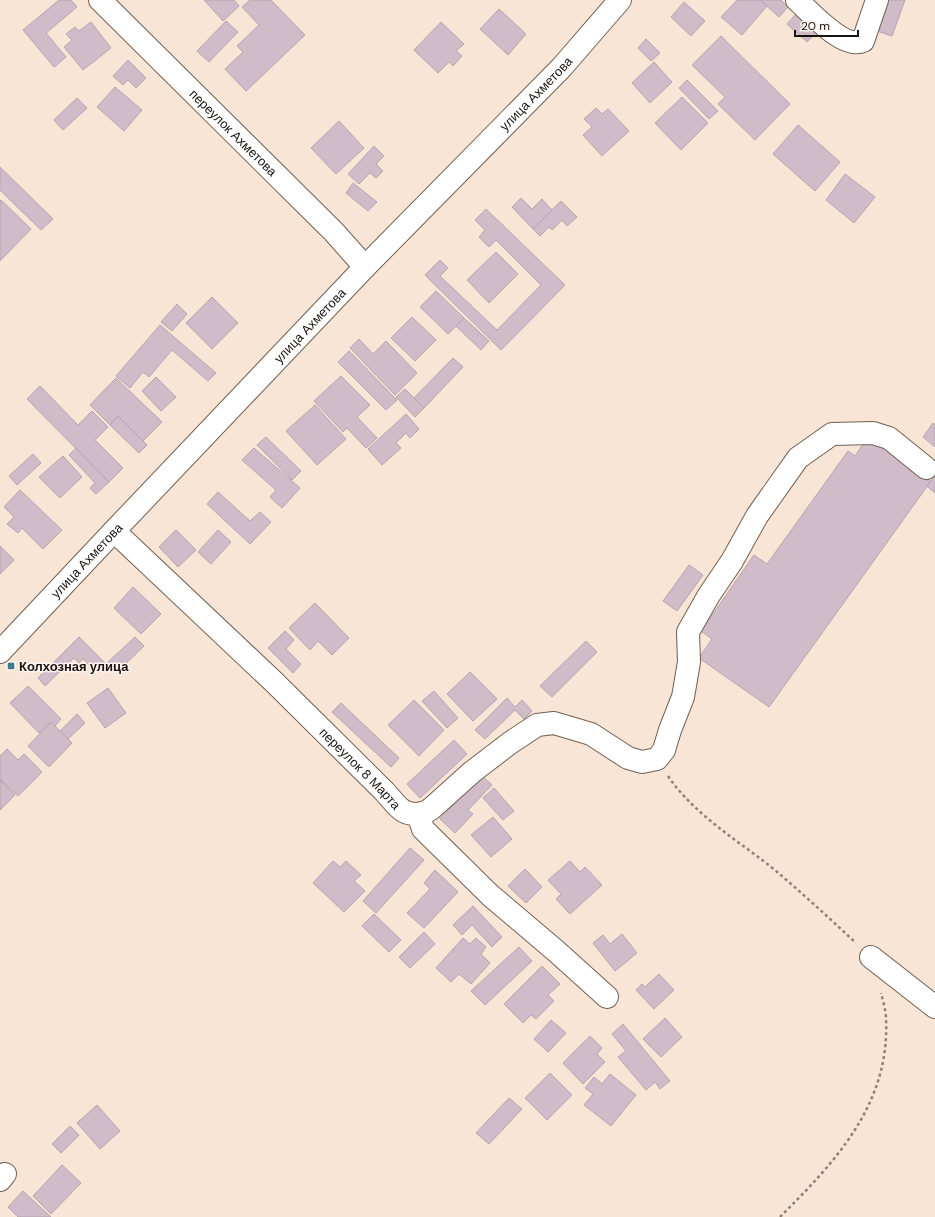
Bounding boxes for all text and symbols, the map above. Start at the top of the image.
scale bar [795,12,858,38]
text: 20 m [801,18,830,34]
street label: улица Ахметова [496,52,576,134]
street label: переулок Ахметова [186,85,282,180]
street label: улица Ахметова [270,284,350,366]
street label: улица Ахметова [47,519,126,601]
place label: Колхозная улица [19,658,129,675]
marker: Колхозная улица [6,661,16,671]
street label: переулок 8 Марта [316,724,405,814]

